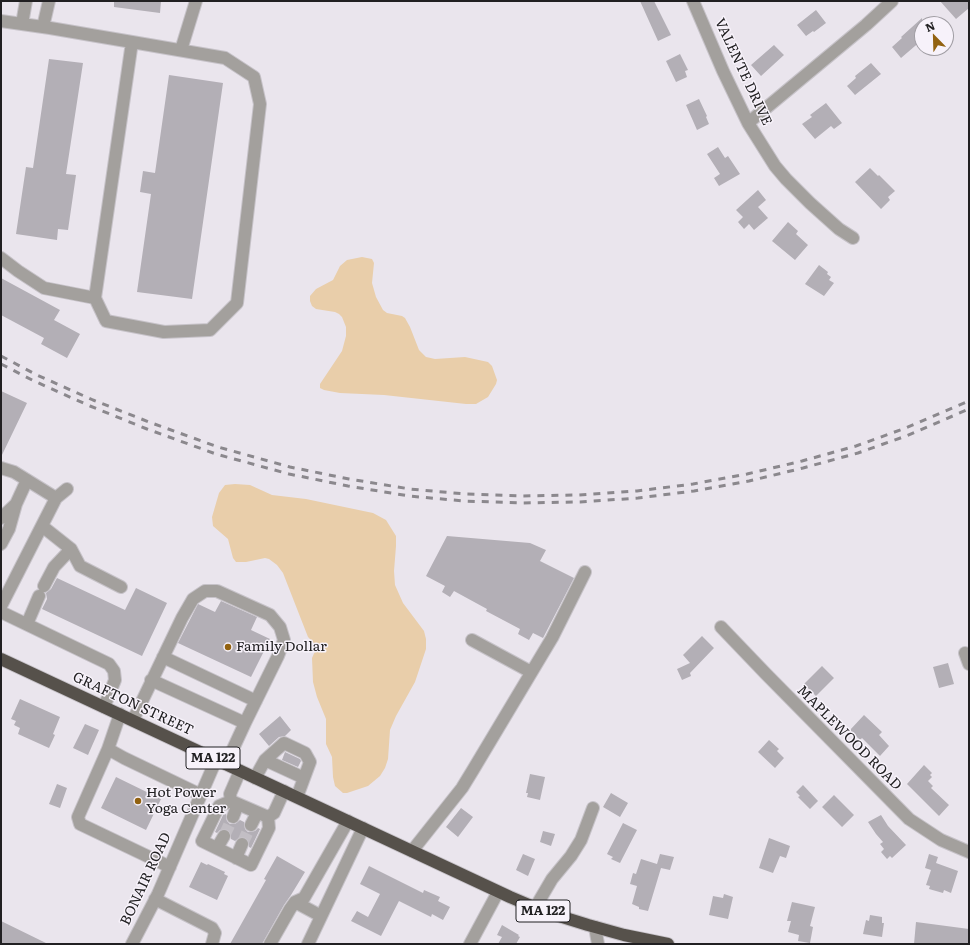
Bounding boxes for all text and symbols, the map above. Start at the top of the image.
street label: VALENTE DRIVE [711,16,775,128]
north arrow [914,16,954,56]
text: N [922,17,937,35]
place label: Family Dollar [236,639,327,655]
marker: Family Dollar [223,642,233,652]
street label: GRAFTON STREET [70,669,196,739]
street label: MAPLEWOOD ROAD [793,682,905,794]
road number: MA 122 [186,747,240,769]
place label: Hot Power Yoga Center [146,785,226,818]
marker: Hot Power Yoga Center [133,796,143,806]
street label: BONAIR ROAD [117,830,175,928]
road number: MA 122 [516,900,570,922]

